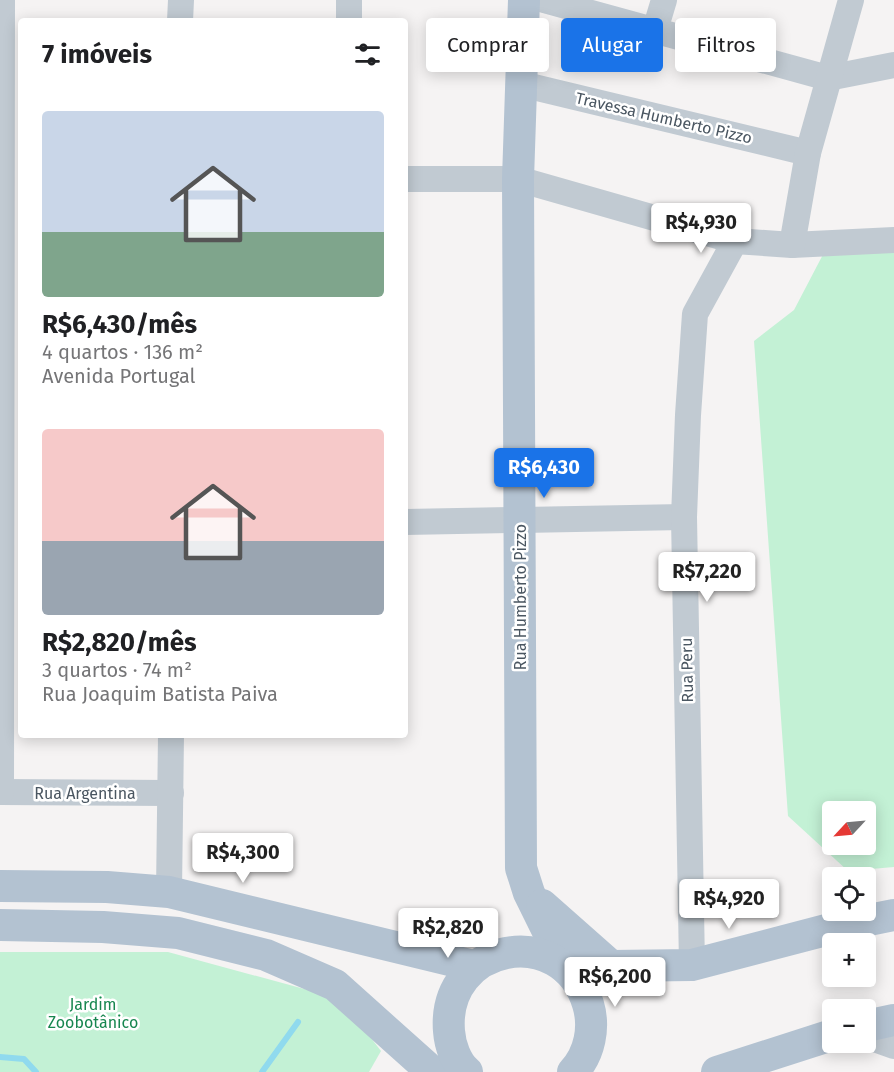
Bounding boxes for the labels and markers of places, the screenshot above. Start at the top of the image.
pin: R$4,930 [646,203,756,254]
pin: R$6,430 [489,448,599,499]
pin: R$7,220 [652,552,762,603]
pin: R$4,300 [188,833,298,884]
pin: R$4,920 [674,879,784,930]
pin: R$2,820 [393,908,503,959]
pin: R$6,200 [560,957,670,1008]

